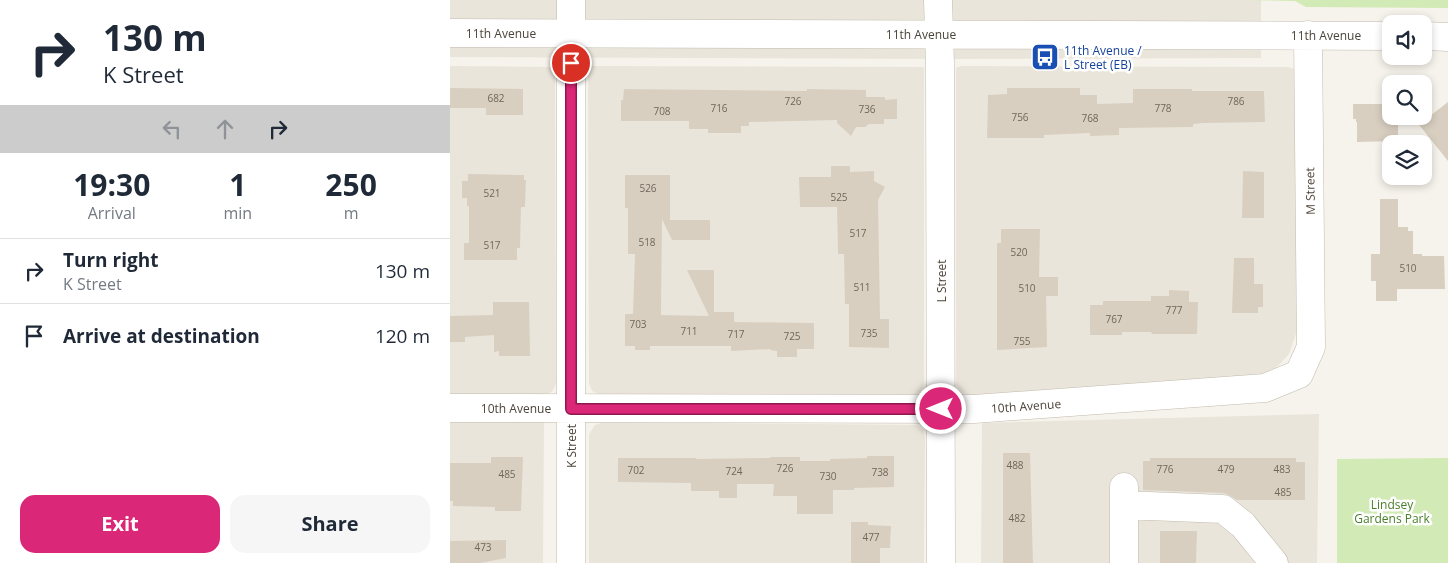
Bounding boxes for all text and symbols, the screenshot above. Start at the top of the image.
text: 130 m [103,14,207,61]
map controls [1382,15,1432,185]
button: sound [1382,15,1432,65]
icon: right [20,20,85,85]
street label: 11th Avenue [466,25,536,42]
street label: 11th Avenue [886,26,956,43]
street label: 11th Avenue [1291,27,1361,44]
pin [550,42,592,84]
bus stop icon: 11th Avenue / L Street (EB) [1030,42,1060,72]
place label: 11th Avenue / L Street (EB) [1064,42,1142,73]
icon: arrive [557,49,585,77]
text: K Street [103,59,184,89]
button: search [1382,75,1432,125]
house number: 682 [487,91,505,105]
house number: 726 [784,94,802,108]
house number: 786 [1227,94,1245,108]
house number: 716 [710,101,728,115]
house number: 778 [1154,101,1172,115]
house number: 736 [858,102,876,116]
house number: 708 [653,104,671,118]
house number: 756 [1011,110,1029,124]
house number: 768 [1081,111,1099,125]
icon: left [158,115,186,143]
icon: ahead [211,115,239,143]
icon: right [264,115,292,143]
button: layers [1382,135,1432,185]
text: 19:30 [73,164,150,205]
text: 1 [229,164,246,205]
text: 250 [325,164,377,205]
street label: M Street [1301,167,1319,215]
house number: 526 [639,181,657,195]
house number: 521 [483,186,501,200]
house number: 525 [830,190,848,204]
text: Arrival [88,202,136,224]
text: min [224,202,252,224]
text: m [344,202,359,224]
house number: 517 [849,226,867,240]
house number: 518 [638,235,656,249]
house number: 517 [483,238,501,252]
house number: 520 [1010,245,1028,259]
text: Turn right [63,247,158,273]
icon: right [20,257,48,285]
text: 130 m [375,258,430,284]
street label: L Street [933,260,950,302]
house number: 510 [1399,261,1417,275]
text: K Street [63,273,122,295]
house number: 511 [853,280,871,294]
house number: 510 [1018,281,1036,295]
house number: 777 [1165,303,1183,317]
house number: 767 [1105,312,1123,326]
house number: 703 [629,317,647,331]
icon: arrive [20,322,48,350]
text: Arrive at destination [63,323,260,349]
text: 120 m [375,323,430,349]
house number: 711 [680,324,698,338]
house number: 735 [860,326,878,340]
house number: 717 [727,327,745,341]
house number: 725 [783,329,801,343]
house number: 755 [1013,334,1031,348]
position arrow [914,382,966,434]
street label: 10th Avenue [990,395,1062,417]
street label: 10th Avenue [481,400,551,417]
street label: K Street [563,424,580,468]
house number: 488 [1006,458,1024,472]
house number: 726 [776,461,794,475]
house number: 776 [1156,462,1174,476]
house number: 479 [1217,462,1235,476]
house number: 483 [1273,462,1291,476]
house number: 702 [627,463,645,477]
house number: 724 [725,464,743,478]
house number: 738 [871,465,889,479]
house number: 485 [498,467,516,481]
house number: 730 [819,469,837,483]
house number: 485 [1274,485,1292,499]
button: Exit [20,495,220,553]
button: Share [230,495,430,553]
park label: Lindsey Gardens Park [1354,496,1431,527]
house number: 482 [1008,511,1026,525]
house number: 477 [862,530,880,544]
house number: 473 [474,540,492,554]

